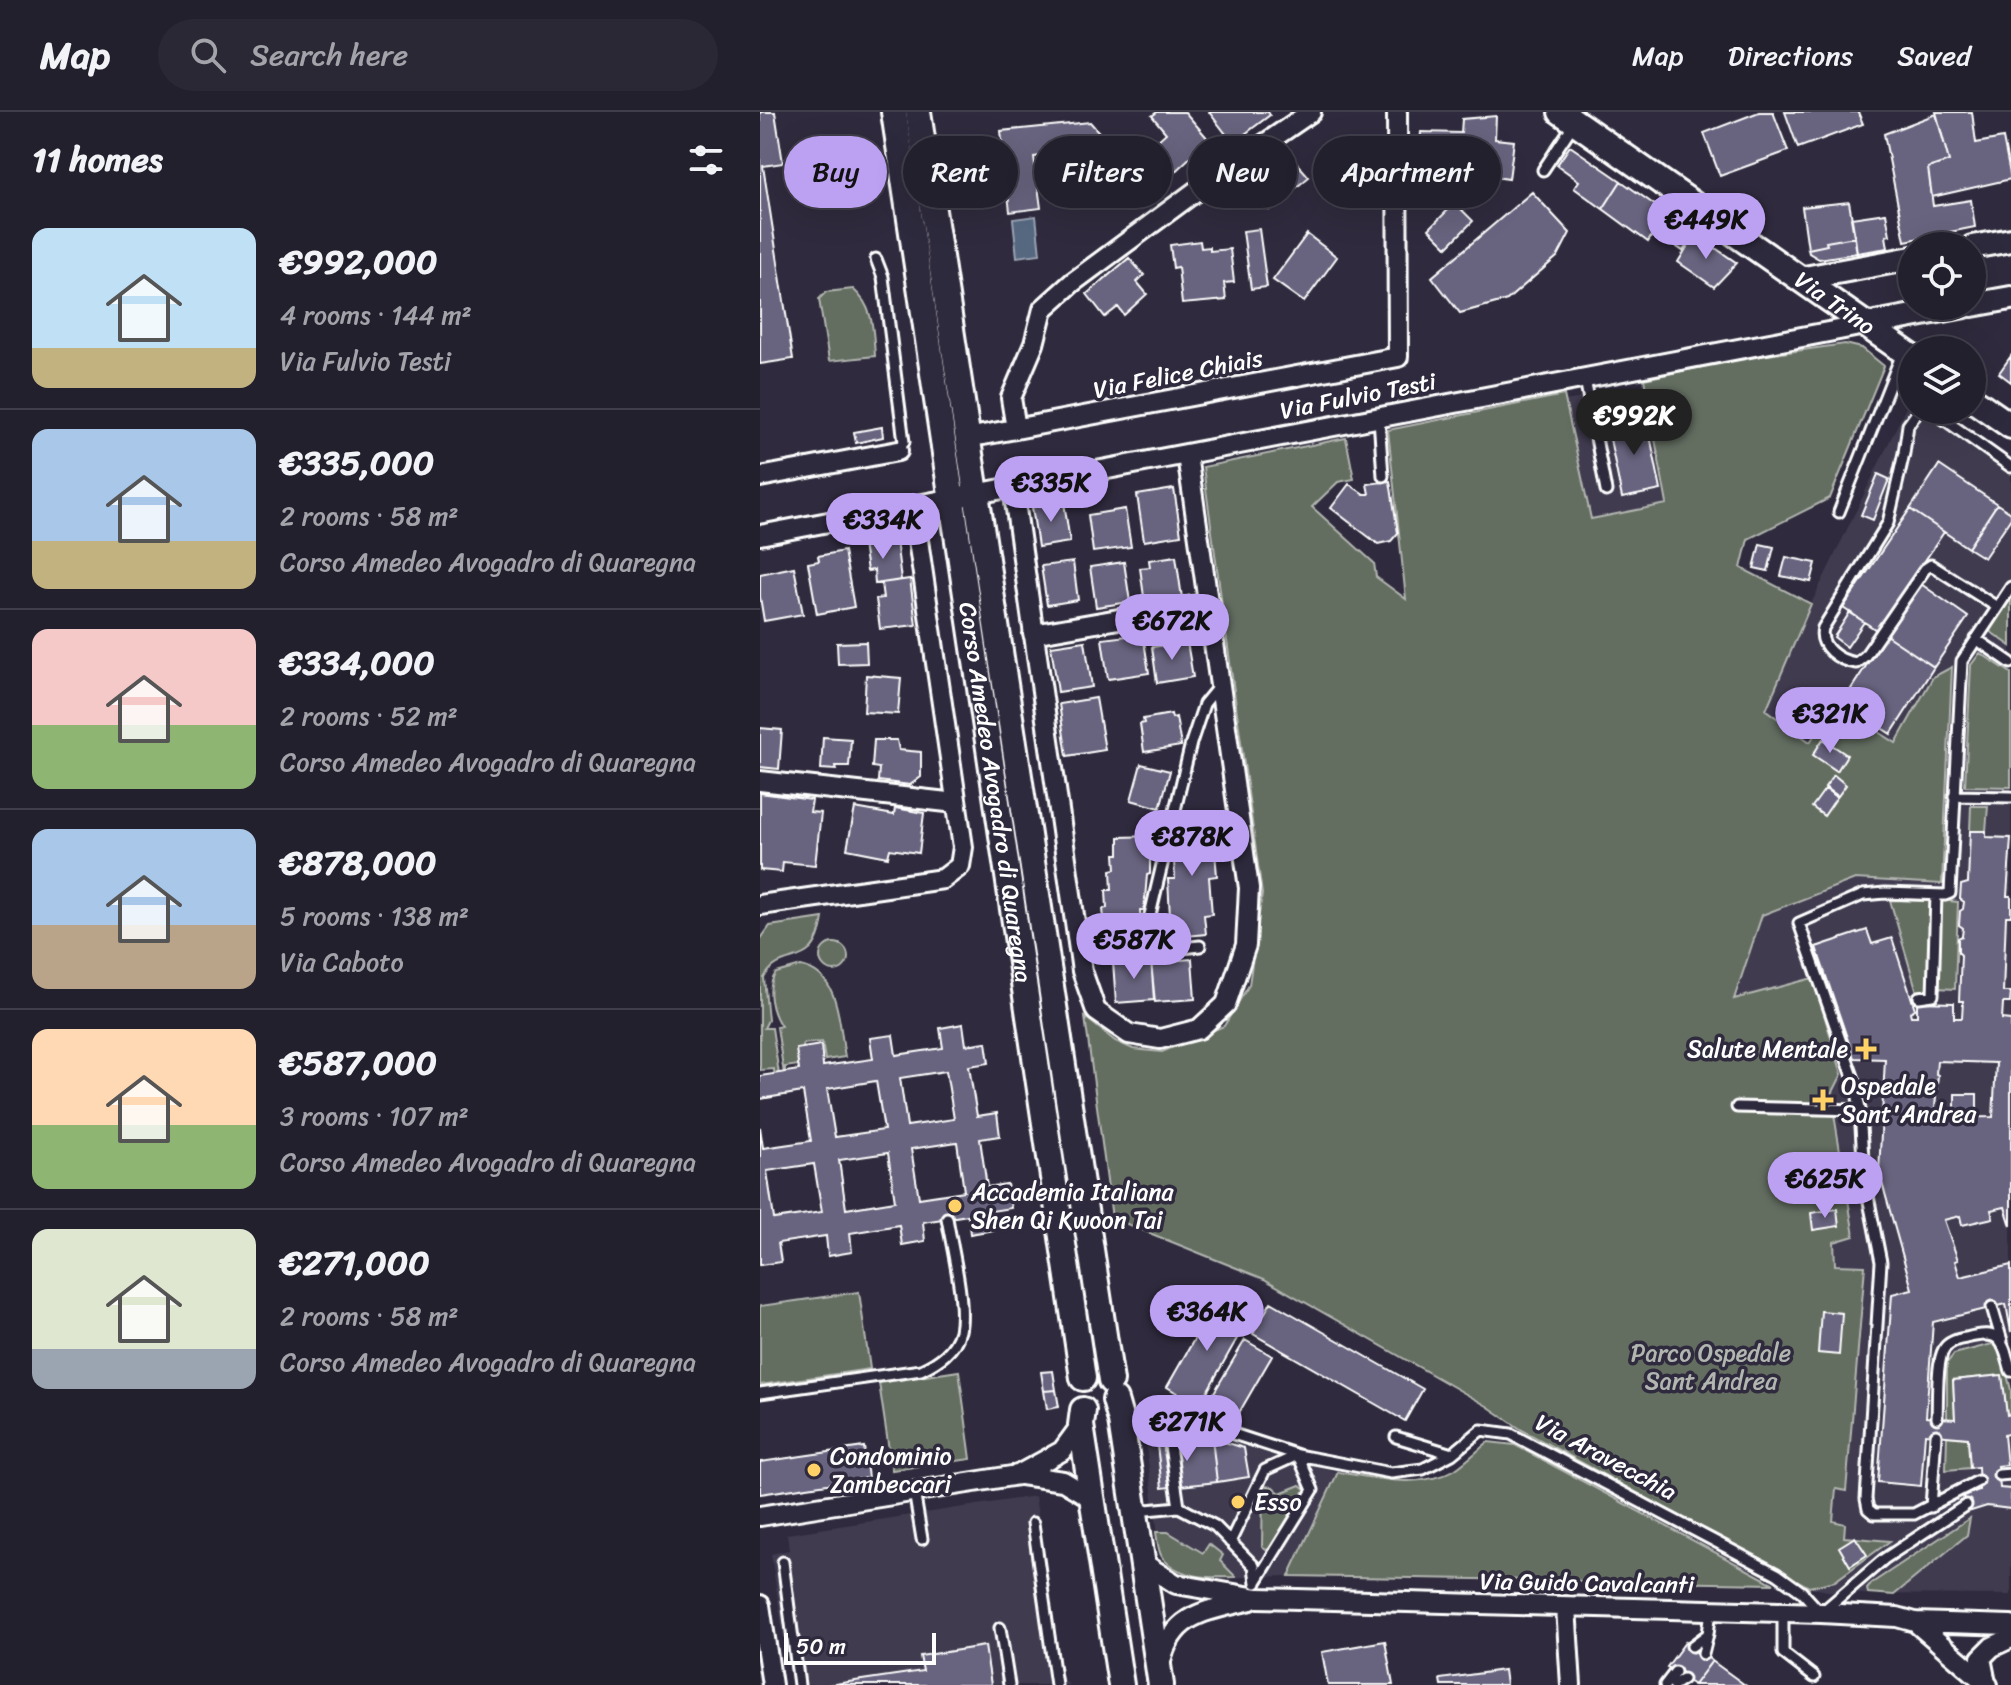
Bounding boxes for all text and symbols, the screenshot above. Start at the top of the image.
search box [158,19,718,91]
text: Map [40,22,110,89]
text: Search here [250,28,408,82]
text: Map [1632,31,1684,80]
text: Directions [1728,31,1853,80]
text: Saved [1897,31,1971,80]
icon: search [186,33,230,77]
text: 11 homes [32,130,163,190]
chip: Buy [784,136,887,208]
chip: Rent [903,136,1018,208]
chip: Filters [1034,136,1172,208]
chip: New [1188,136,1297,208]
chip: Apartment [1313,136,1501,208]
icon: filters [684,138,728,182]
pin: €449K [1650,193,1762,261]
text: €449K [1665,196,1747,242]
text: €992,000 [280,232,438,292]
map controls [1898,232,1986,424]
button: locate [1898,232,1986,320]
icon: home [96,260,192,356]
street label: Via Trino [1785,260,1884,347]
text: 4 rooms · 144 m² [280,292,472,338]
button: layers [1898,336,1986,424]
street label: Via Felice Chiais [1090,337,1267,411]
text: Via Fulvio Testi [280,338,451,384]
street label: Via Fulvio Testi [1277,360,1441,432]
pin: €992K [1578,389,1690,457]
text: €992K [1594,392,1674,438]
text: €335,000 [280,433,434,493]
pin: €335K [995,456,1107,524]
text: €335K [1012,459,1090,505]
icon: home [96,461,192,557]
text: 2 rooms · 58 m² [280,493,458,539]
pin: €334K [827,493,939,561]
text: €334K [844,496,922,542]
text: Corso Amedeo Avogadro di Quaregna [280,539,696,585]
pin: €672K [1116,594,1228,662]
text: €672K [1133,597,1211,643]
street label: Corso Amedeo Avogadro di Quaregna [946,599,1045,986]
text: €334,000 [280,633,435,693]
icon: home [96,661,192,757]
pin: €321K [1774,687,1886,755]
text: €321K [1793,690,1867,736]
text: 2 rooms · 52 m² [280,693,458,739]
text: Corso Amedeo Avogadro di Quaregna [280,739,696,785]
pin: €878K [1136,810,1248,878]
text: €878K [1152,813,1232,859]
text: €878,000 [280,833,437,893]
icon: home [96,861,192,957]
text: 5 rooms · 138 m² [280,893,469,939]
pin: €587K [1078,913,1190,981]
text: €587K [1094,916,1174,962]
text: Via Caboto [280,939,404,985]
place label: Salute Mentale [1687,1028,1848,1070]
text: €587,000 [280,1033,437,1093]
marker: Salute Mentale [1855,1038,1877,1060]
icon: home [96,1061,192,1157]
place label: Ospedale Sant'Andrea [1841,1065,1977,1135]
marker: Ospedale Sant'Andrea [1812,1089,1834,1111]
text: 3 rooms · 107 m² [280,1093,469,1139]
text: Corso Amedeo Avogadro di Quaregna [280,1139,696,1185]
pin: €625K [1769,1152,1881,1220]
text: €625K [1786,1155,1864,1201]
place label: Accademia Italiana Shen Qi Kwoon Tai [970,1171,1175,1241]
marker: Accademia Italiana Shen Qi Kwoon Tai [946,1197,964,1215]
text: €271,000 [280,1233,430,1293]
icon: home [96,1261,192,1357]
pin: €364K [1151,1285,1263,1353]
text: €364K [1168,1288,1246,1334]
text: 2 rooms · 58 m² [280,1293,458,1339]
park label: Parco Ospedale Sant Andrea [1631,1332,1791,1402]
text: Corso Amedeo Avogadro di Quaregna [280,1339,696,1385]
pin: €271K [1131,1395,1243,1463]
text: €271K [1150,1398,1224,1444]
street label: Via Aravecchia [1527,1402,1685,1512]
place label: Condominio Zambeccari [830,1435,953,1505]
marker: Condominio Zambeccari [805,1461,823,1479]
place label: Esso [1254,1481,1302,1523]
marker: Esso [1229,1493,1247,1511]
street label: Via Guido Cavalcanti [1479,1560,1695,1606]
text: 50 m [796,1627,846,1666]
scale bar [784,1629,936,1665]

